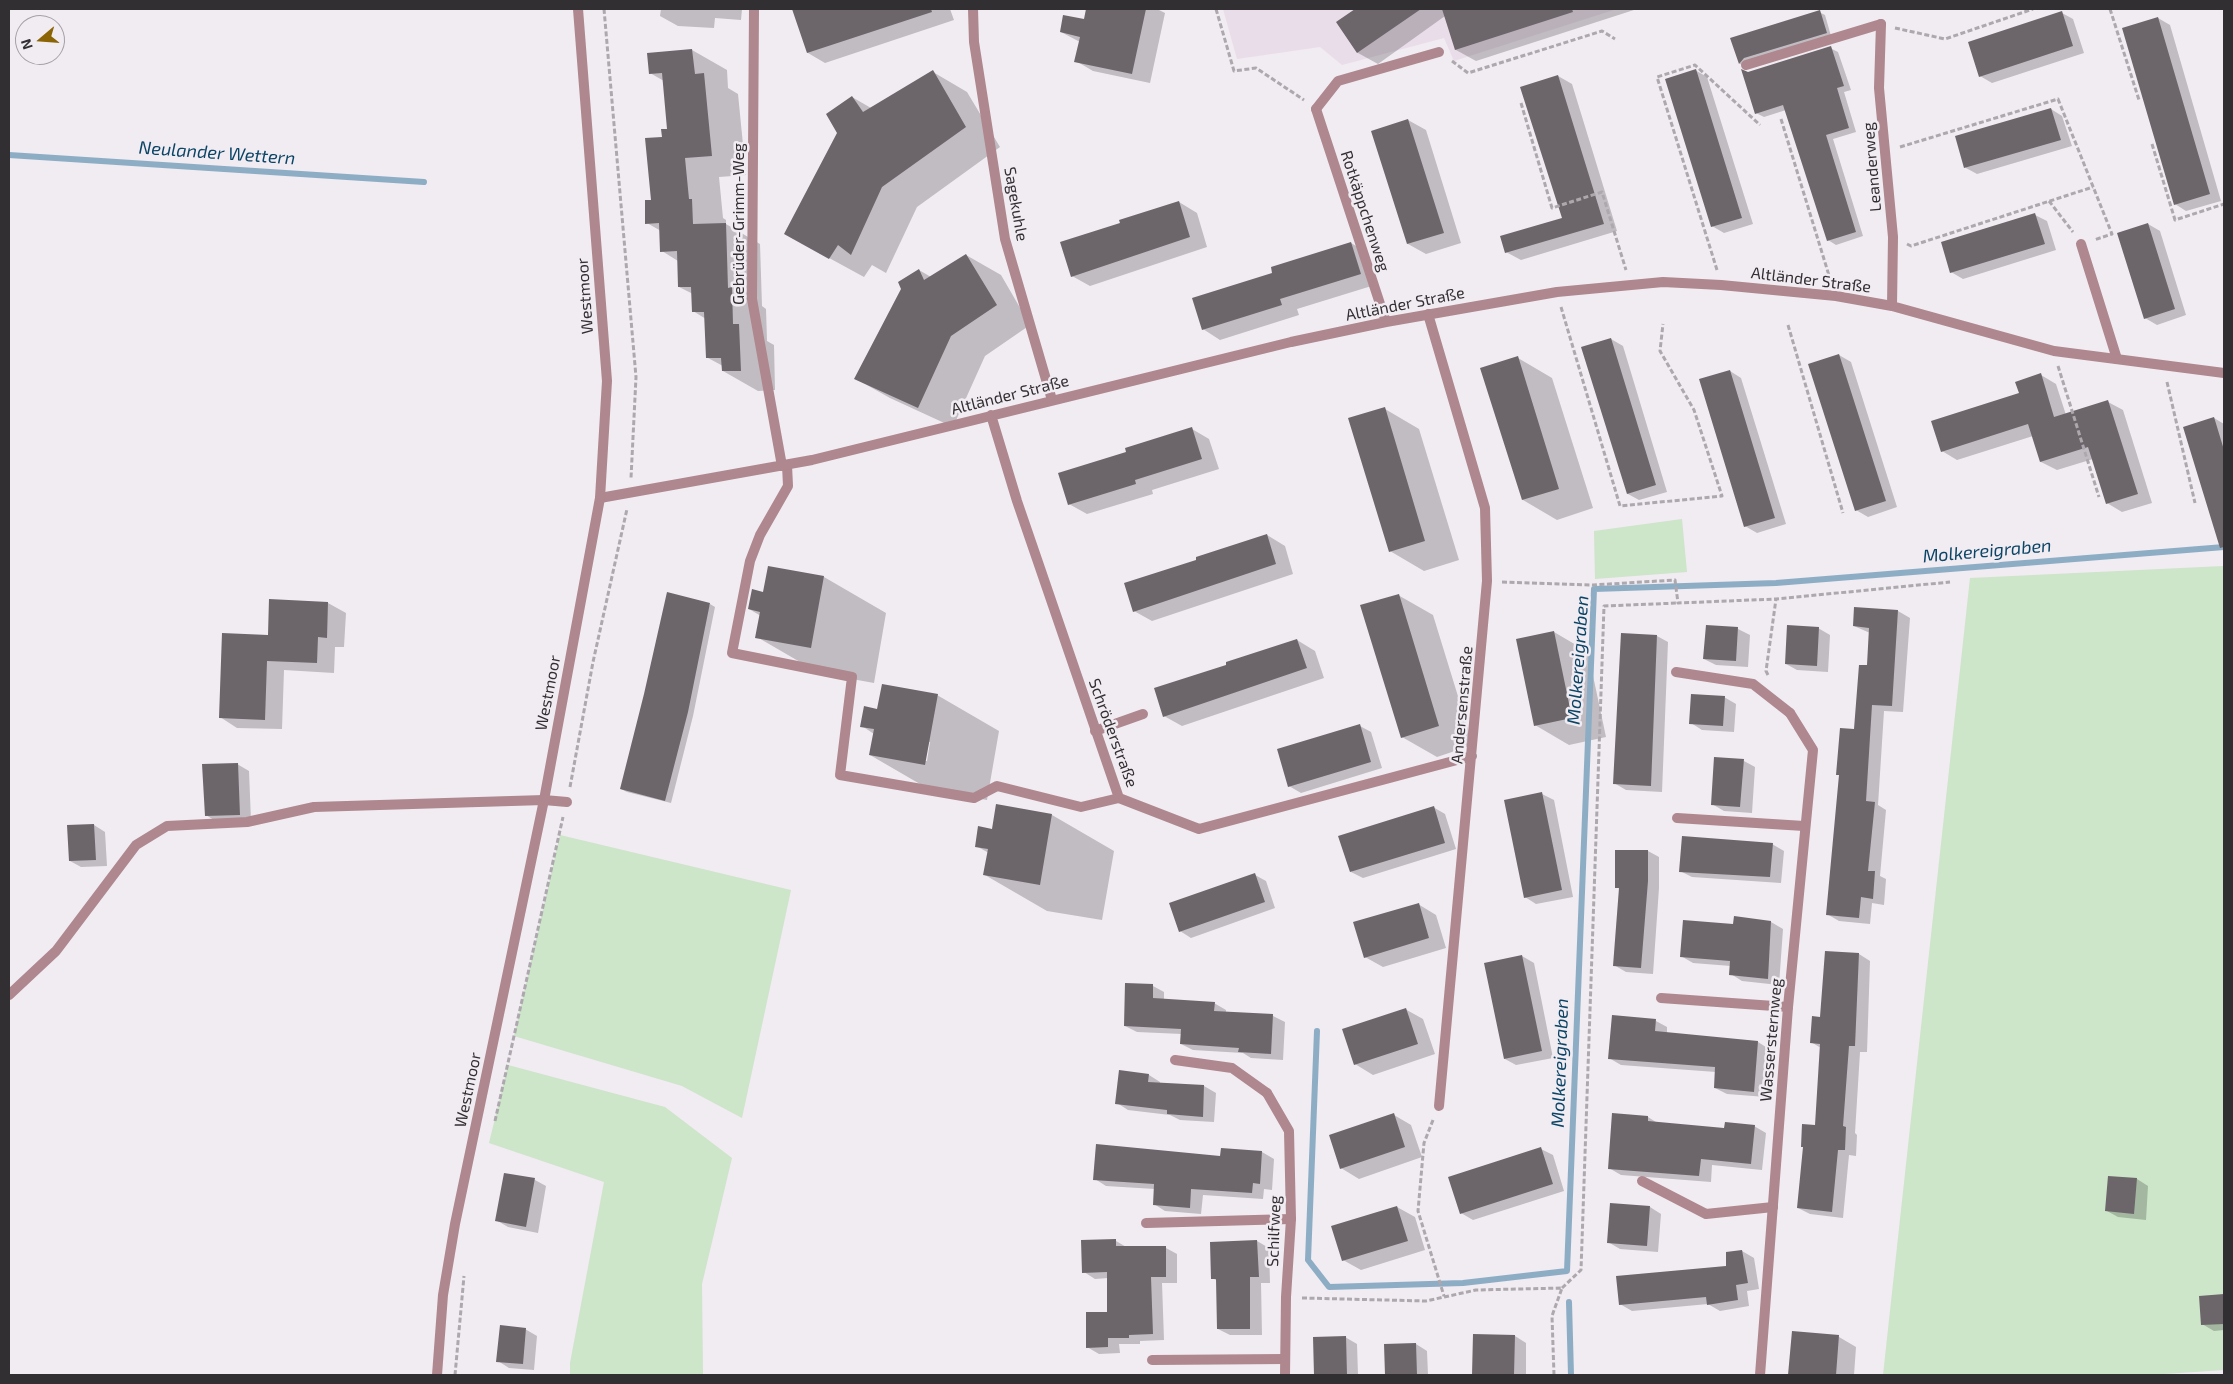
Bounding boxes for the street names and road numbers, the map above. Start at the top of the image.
street label: Leanderweg [1859,121,1885,213]
street label: Gebrüder-Grimm-Weg [729,143,749,305]
street label: Rotkäppchenweg [1336,148,1394,274]
street label: Sagekuhle [1000,165,1032,243]
street label: Westmoor [573,257,597,335]
street label: Altländer Straße [1750,263,1872,297]
street label: Altländer Straße [1344,283,1466,325]
street label: Altländer Straße [949,371,1071,419]
street label: Andersenstraße [1447,645,1477,765]
street label: Westmoor [531,654,565,732]
street label: Schröderstraße [1084,676,1142,790]
street label: Wassersternweg [1756,977,1786,1103]
street label: Westmoor [451,1051,485,1129]
street label: Schilfweg [1263,1195,1285,1267]

